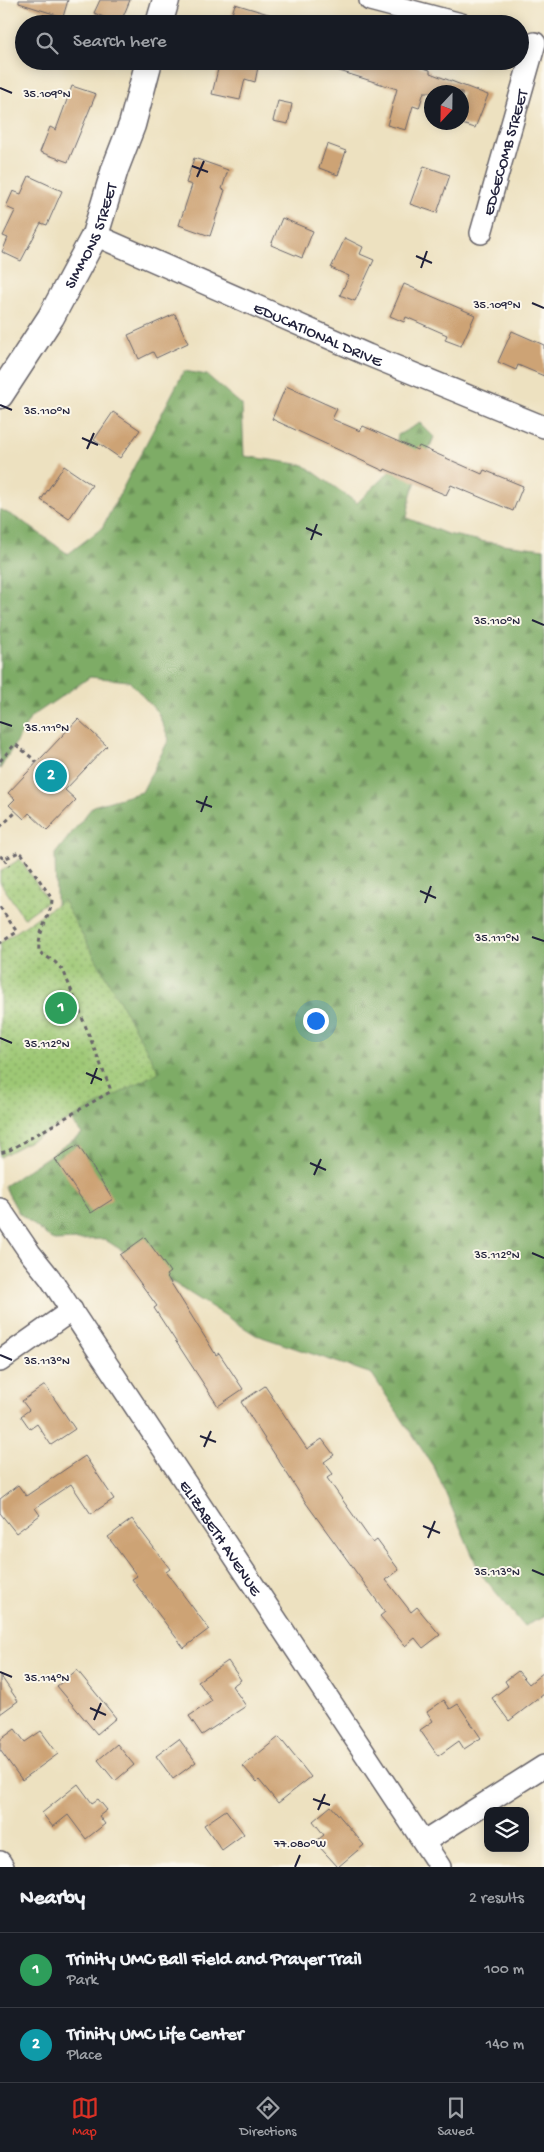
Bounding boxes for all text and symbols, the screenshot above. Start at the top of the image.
search box [15,15,529,70]
icon: search [33,29,61,57]
text: Search here [73,31,167,54]
north arrow [424,85,469,130]
street label: EDGECOMB STREET [480,87,534,218]
text: 35.109°N [22,88,71,102]
street label: SIMMONS STREET [62,181,123,293]
text: 35.109°N [472,299,521,313]
street label: EDUCATIONAL DRIVE [250,300,385,373]
text: 35.110°N [23,405,70,419]
text: 35.110°N [473,615,520,629]
text: 35.111°N [24,722,69,736]
pin: 2 [35,757,67,795]
text: 35.111°N [474,932,519,946]
pin: 1 [45,989,77,1027]
your location [303,1008,329,1034]
text: 35.112°N [23,1038,70,1052]
text: 35.112°N [473,1249,520,1263]
text: 35.113°N [23,1355,70,1369]
street label: ELIZABETH AVENUE [174,1478,264,1601]
text: 35.113°N [473,1566,520,1580]
text: 35.114°N [24,1672,70,1686]
map controls [484,1807,529,1852]
button: layers [484,1807,529,1852]
text: 77.080°W [273,1838,326,1852]
text: Nearby [20,1887,85,1912]
text: 2 results [469,1890,524,1909]
text: Trinity UMC Ball Field and Prayer Trail [67,1949,362,1972]
text: 1 [33,1961,39,1980]
text: 100 m [484,1961,524,1980]
text: Park [67,1972,98,1991]
text: Trinity UMC Life Center [67,2024,243,2047]
text: 2 [32,2036,40,2055]
text: 140 m [486,2036,524,2055]
text: Place [67,2047,102,2066]
tab: Map [71,2094,99,2141]
tab: Directions [240,2094,297,2141]
tab: Saved [438,2094,473,2141]

